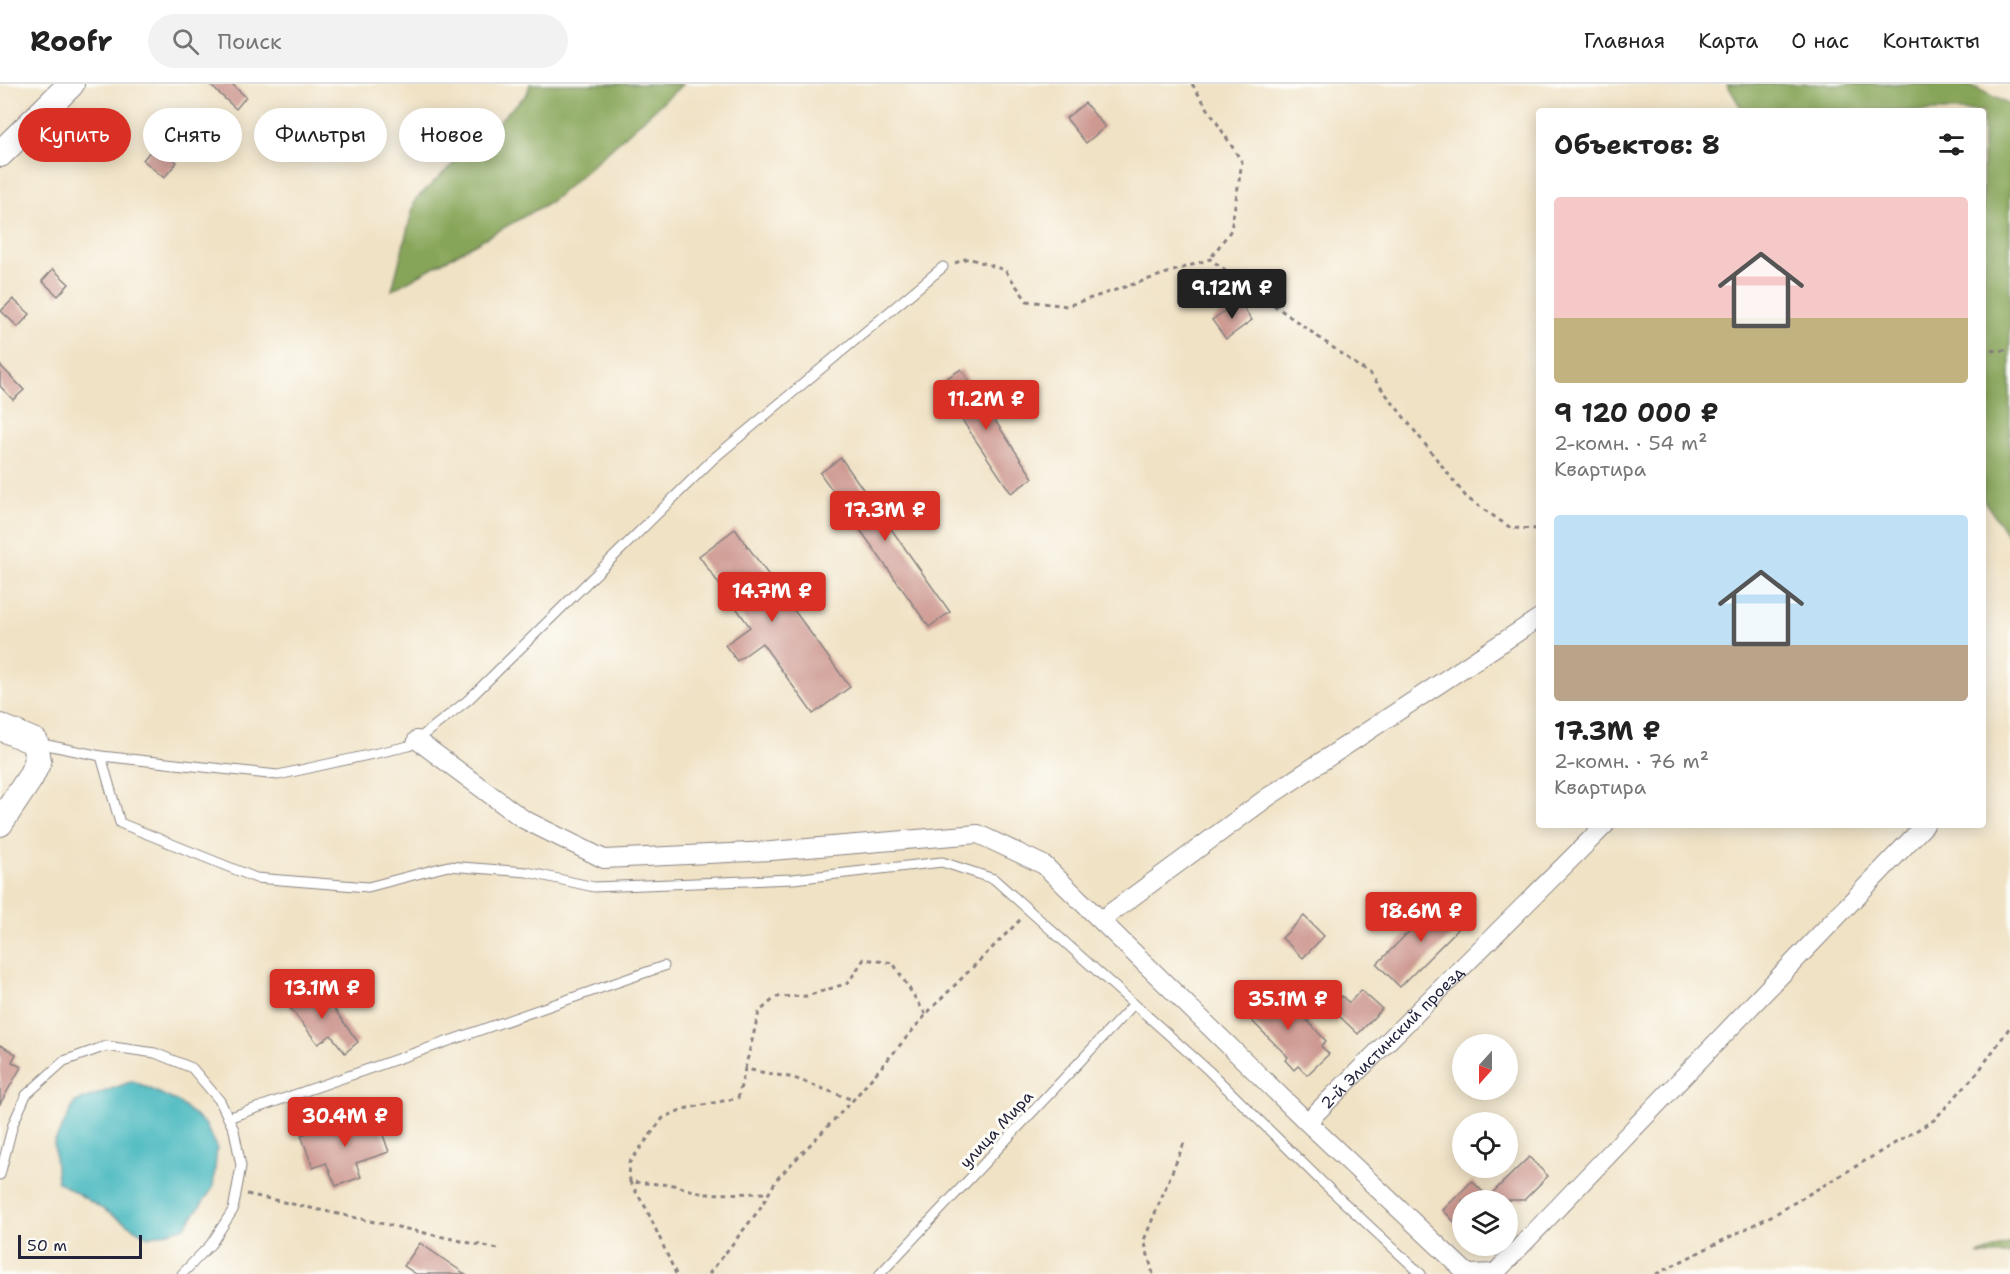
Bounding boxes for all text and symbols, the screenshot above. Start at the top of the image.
search box [148,14,568,68]
text: Roofr [30,22,112,60]
icon: search [169,25,202,58]
text: Поиск [217,27,282,56]
text: Главная [1584,27,1665,55]
text: Карта [1698,27,1758,55]
text: О нас [1791,27,1849,55]
text: Контакты [1882,27,1980,55]
chip: Купить [18,108,131,162]
chip: Снять [143,108,242,162]
chip: Фильтры [254,108,387,162]
chip: Новое [399,108,505,162]
text: Объектов: 8 [1554,127,1720,162]
icon: filters [1935,128,1968,161]
icon: home [1707,236,1815,344]
pin: 9.12M ₽ [1177,269,1287,320]
text: 9.12M ₽ [1191,275,1273,301]
pin: 11.2M ₽ [931,380,1041,431]
text: 11.2M ₽ [947,386,1025,412]
text: 9 120 000 ₽ [1554,395,1719,430]
text: 2-комн. · 54 m² [1554,430,1708,456]
text: Квартира [1554,456,1646,482]
pin: 17.3M ₽ [830,491,940,542]
text: 17.3M ₽ [844,497,926,523]
icon: home [1707,554,1815,662]
pin: 14.7M ₽ [717,572,827,623]
text: 14.7M ₽ [732,578,812,604]
text: 17.3M ₽ [1554,713,1661,748]
text: 2-комн. · 76 m² [1554,748,1709,774]
text: Квартира [1554,774,1646,800]
pin: 18.6M ₽ [1366,892,1476,943]
text: 18.6M ₽ [1379,898,1463,924]
street label: 2-й Элистинский проезд [1316,962,1469,1114]
pin: 13.1M ₽ [267,969,377,1020]
text: 13.1M ₽ [284,975,360,1001]
pin: 35.1M ₽ [1233,980,1343,1031]
text: 35.1M ₽ [1248,986,1328,1012]
north arrow [1452,1034,1518,1100]
map controls [1452,1034,1518,1256]
street label: улица Мира [955,1086,1038,1173]
pin: 30.4M ₽ [290,1097,400,1148]
text: 30.4M ₽ [302,1103,388,1129]
button: locate [1452,1112,1518,1178]
button: layers [1452,1190,1518,1256]
scale bar [18,1232,142,1260]
text: 50 m [27,1235,67,1256]

